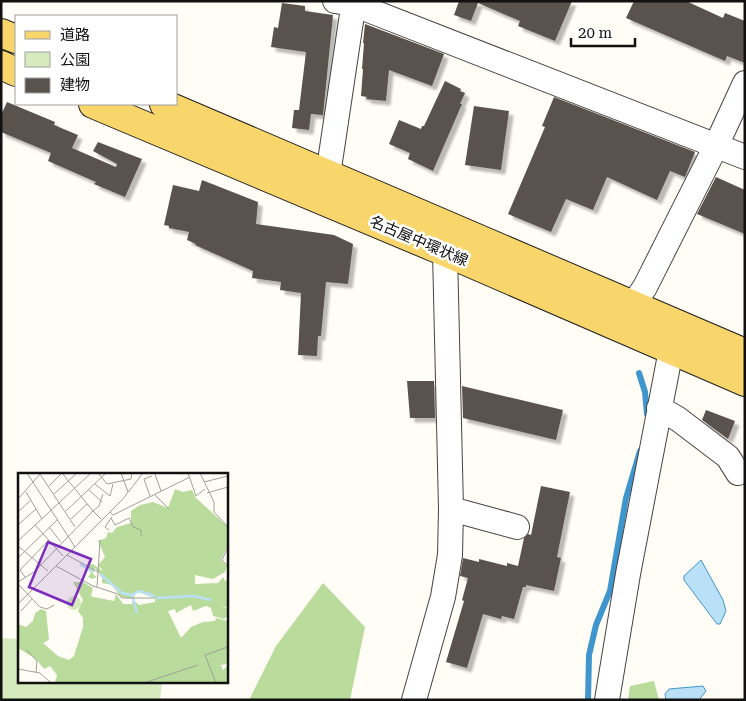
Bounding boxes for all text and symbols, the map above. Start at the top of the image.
legend [15,15,178,105]
scale bar [571,15,635,47]
text: 20 m [578,24,613,42]
text: 道路 [60,26,90,44]
text: 公園 [60,51,90,69]
text: 建物 [60,76,90,94]
street label: 名古屋中環状線 [367,212,471,270]
inset map [18,473,228,684]

